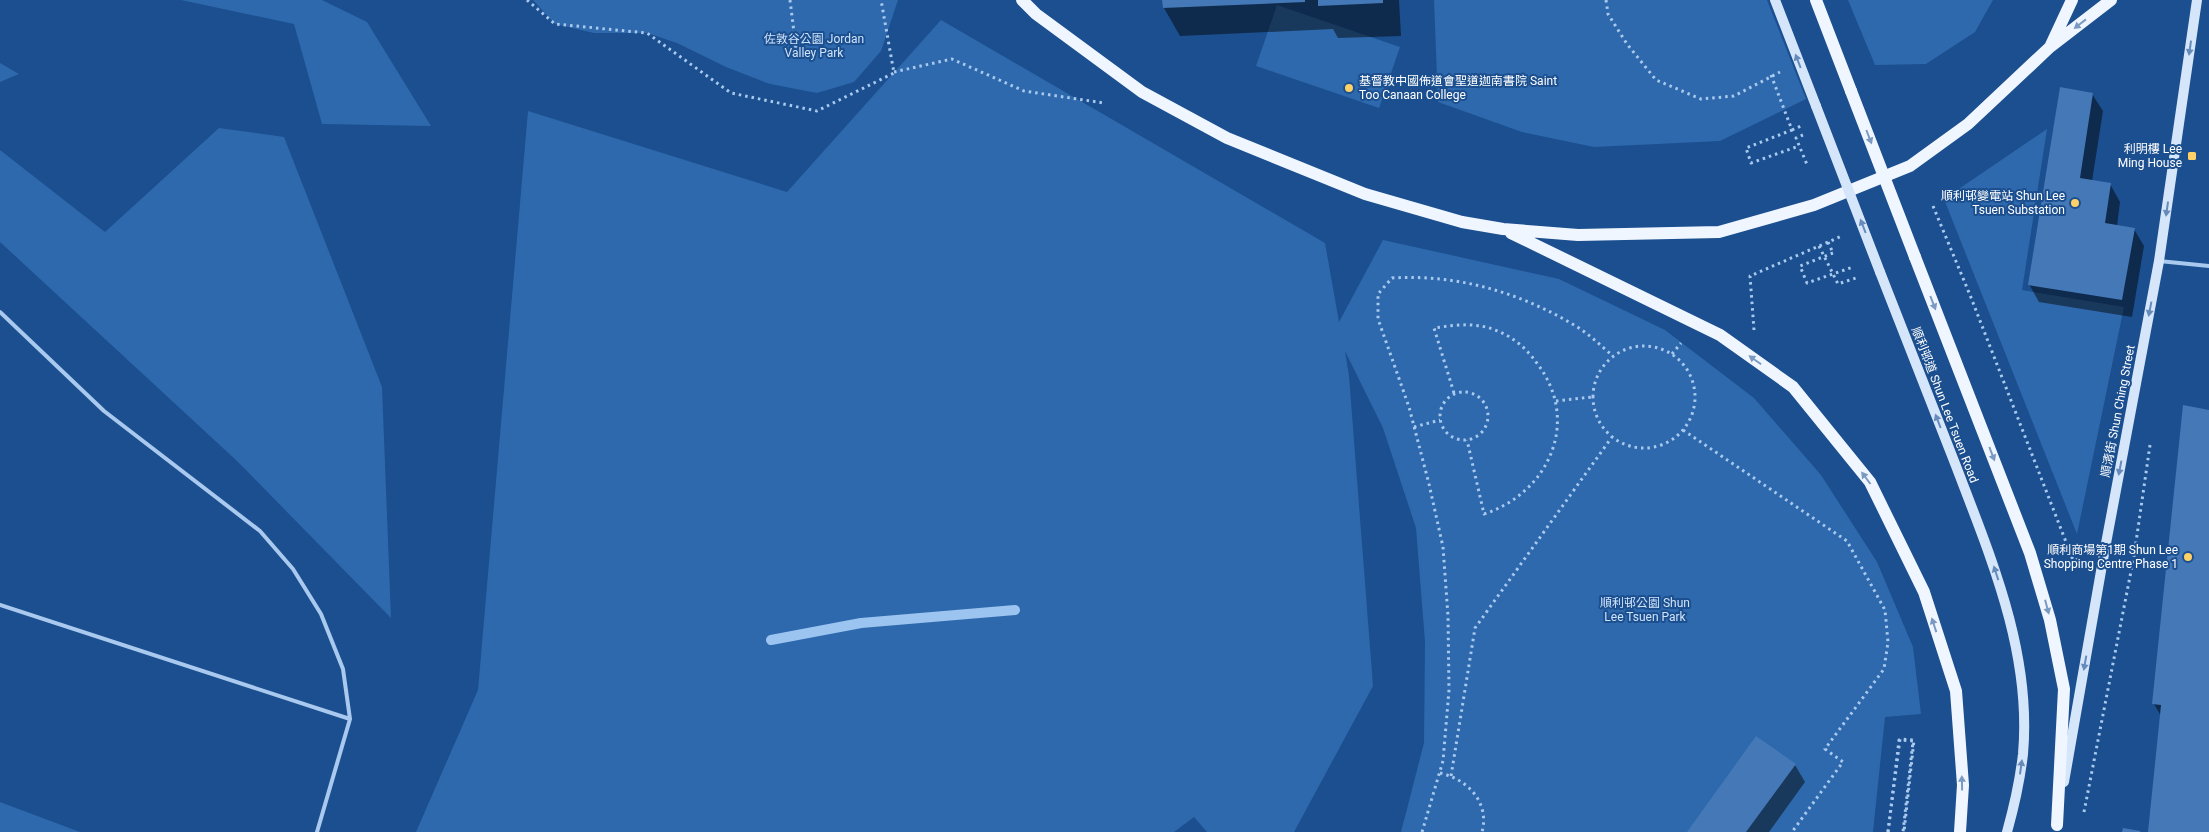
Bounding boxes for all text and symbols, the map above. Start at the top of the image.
one-way arrow [2074,18,2087,29]
park label: 佐敦谷公園 Jordan Valley Park [764,32,864,60]
one-way arrow [2186,41,2194,57]
one-way arrow [1794,53,1802,68]
place label: 基督教中國佈道會聖道迦南書院 Saint Too Canaan College [1359,74,1557,102]
marker: 基督教中國佈道會聖道迦南書院 Saint Too Canaan College [1343,82,1355,94]
one-way arrow [1865,129,1873,144]
place label: 利明樓 Lee Ming House [2118,142,2182,170]
marker: 利明樓 Lee Ming House [2186,150,2198,162]
place label: 順利邨變電站 Shun Lee Tsuen Substation [1941,189,2065,217]
marker: 順利邨變電站 Shun Lee Tsuen Substation [2069,197,2081,209]
one-way arrow [2163,201,2171,217]
one-way arrow [1858,219,1866,233]
one-way arrow [1930,295,1937,310]
one-way arrow [2146,301,2154,317]
street label: 順利邨道 Shun Lee Tsuen Road [1909,325,1981,485]
street label: 順清街 Shun Ching Street [2098,344,2138,478]
one-way arrow [1748,355,1762,365]
one-way arrow [1934,413,1942,428]
one-way arrow [1988,447,1996,462]
one-way arrow [2116,461,2124,476]
one-way arrow [1861,471,1871,485]
place label: 順利商場第1期 Shun Lee Shopping Centre Phase 1 [2044,543,2178,571]
marker: 順利商場第1期 Shun Lee Shopping Centre Phase 1 [2182,551,2194,563]
one-way arrow [1992,565,2000,580]
park label: 順利邨公園 Shun Lee Tsuen Park [1600,596,1690,624]
one-way arrow [2043,599,2051,614]
one-way arrow [1930,617,1938,632]
one-way arrow [2080,655,2088,671]
one-way arrow [2017,759,2025,775]
one-way arrow [1958,775,1966,791]

